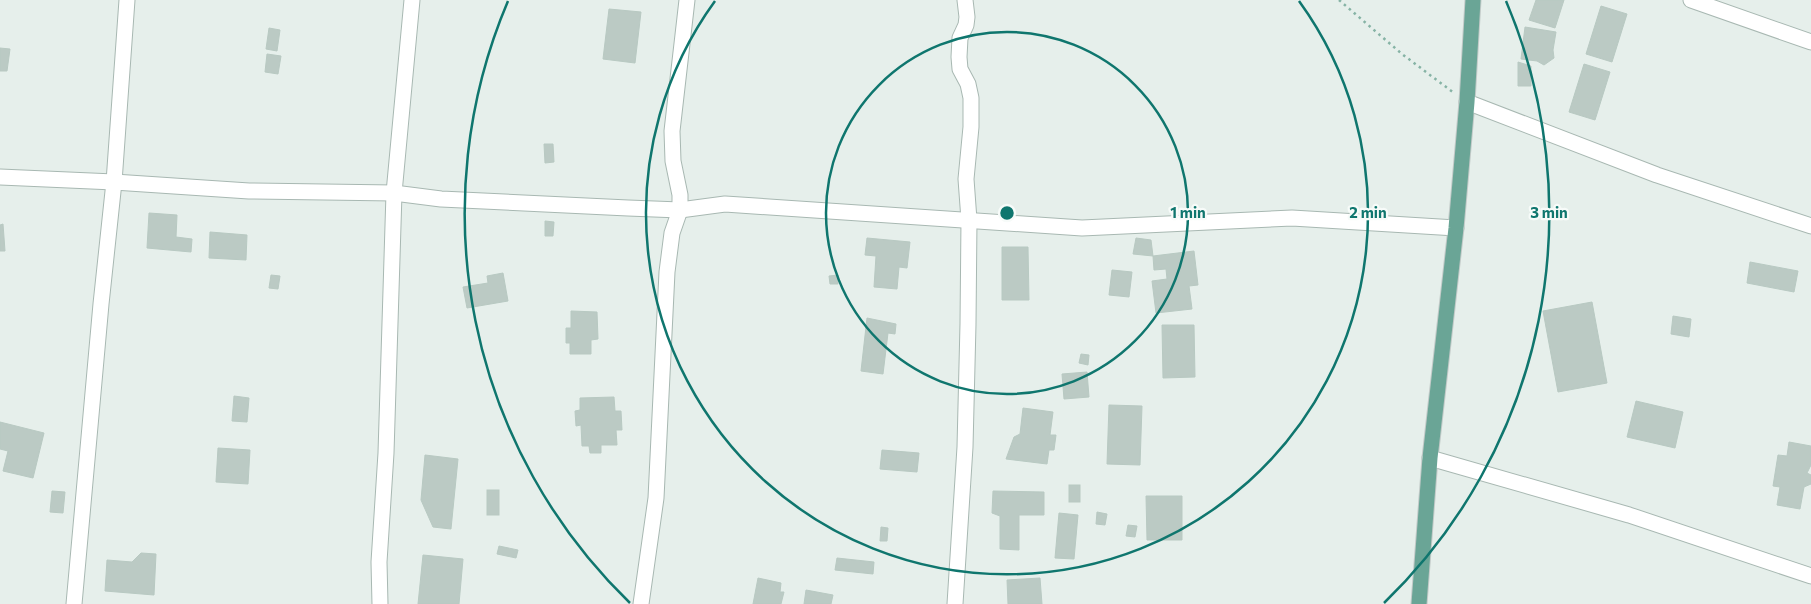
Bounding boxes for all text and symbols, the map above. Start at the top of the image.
text: 1 min [1170,203,1206,221]
text: 2 min [1349,203,1387,221]
text: 3 min [1530,203,1568,221]
centre of rings [998,204,1016,222]

